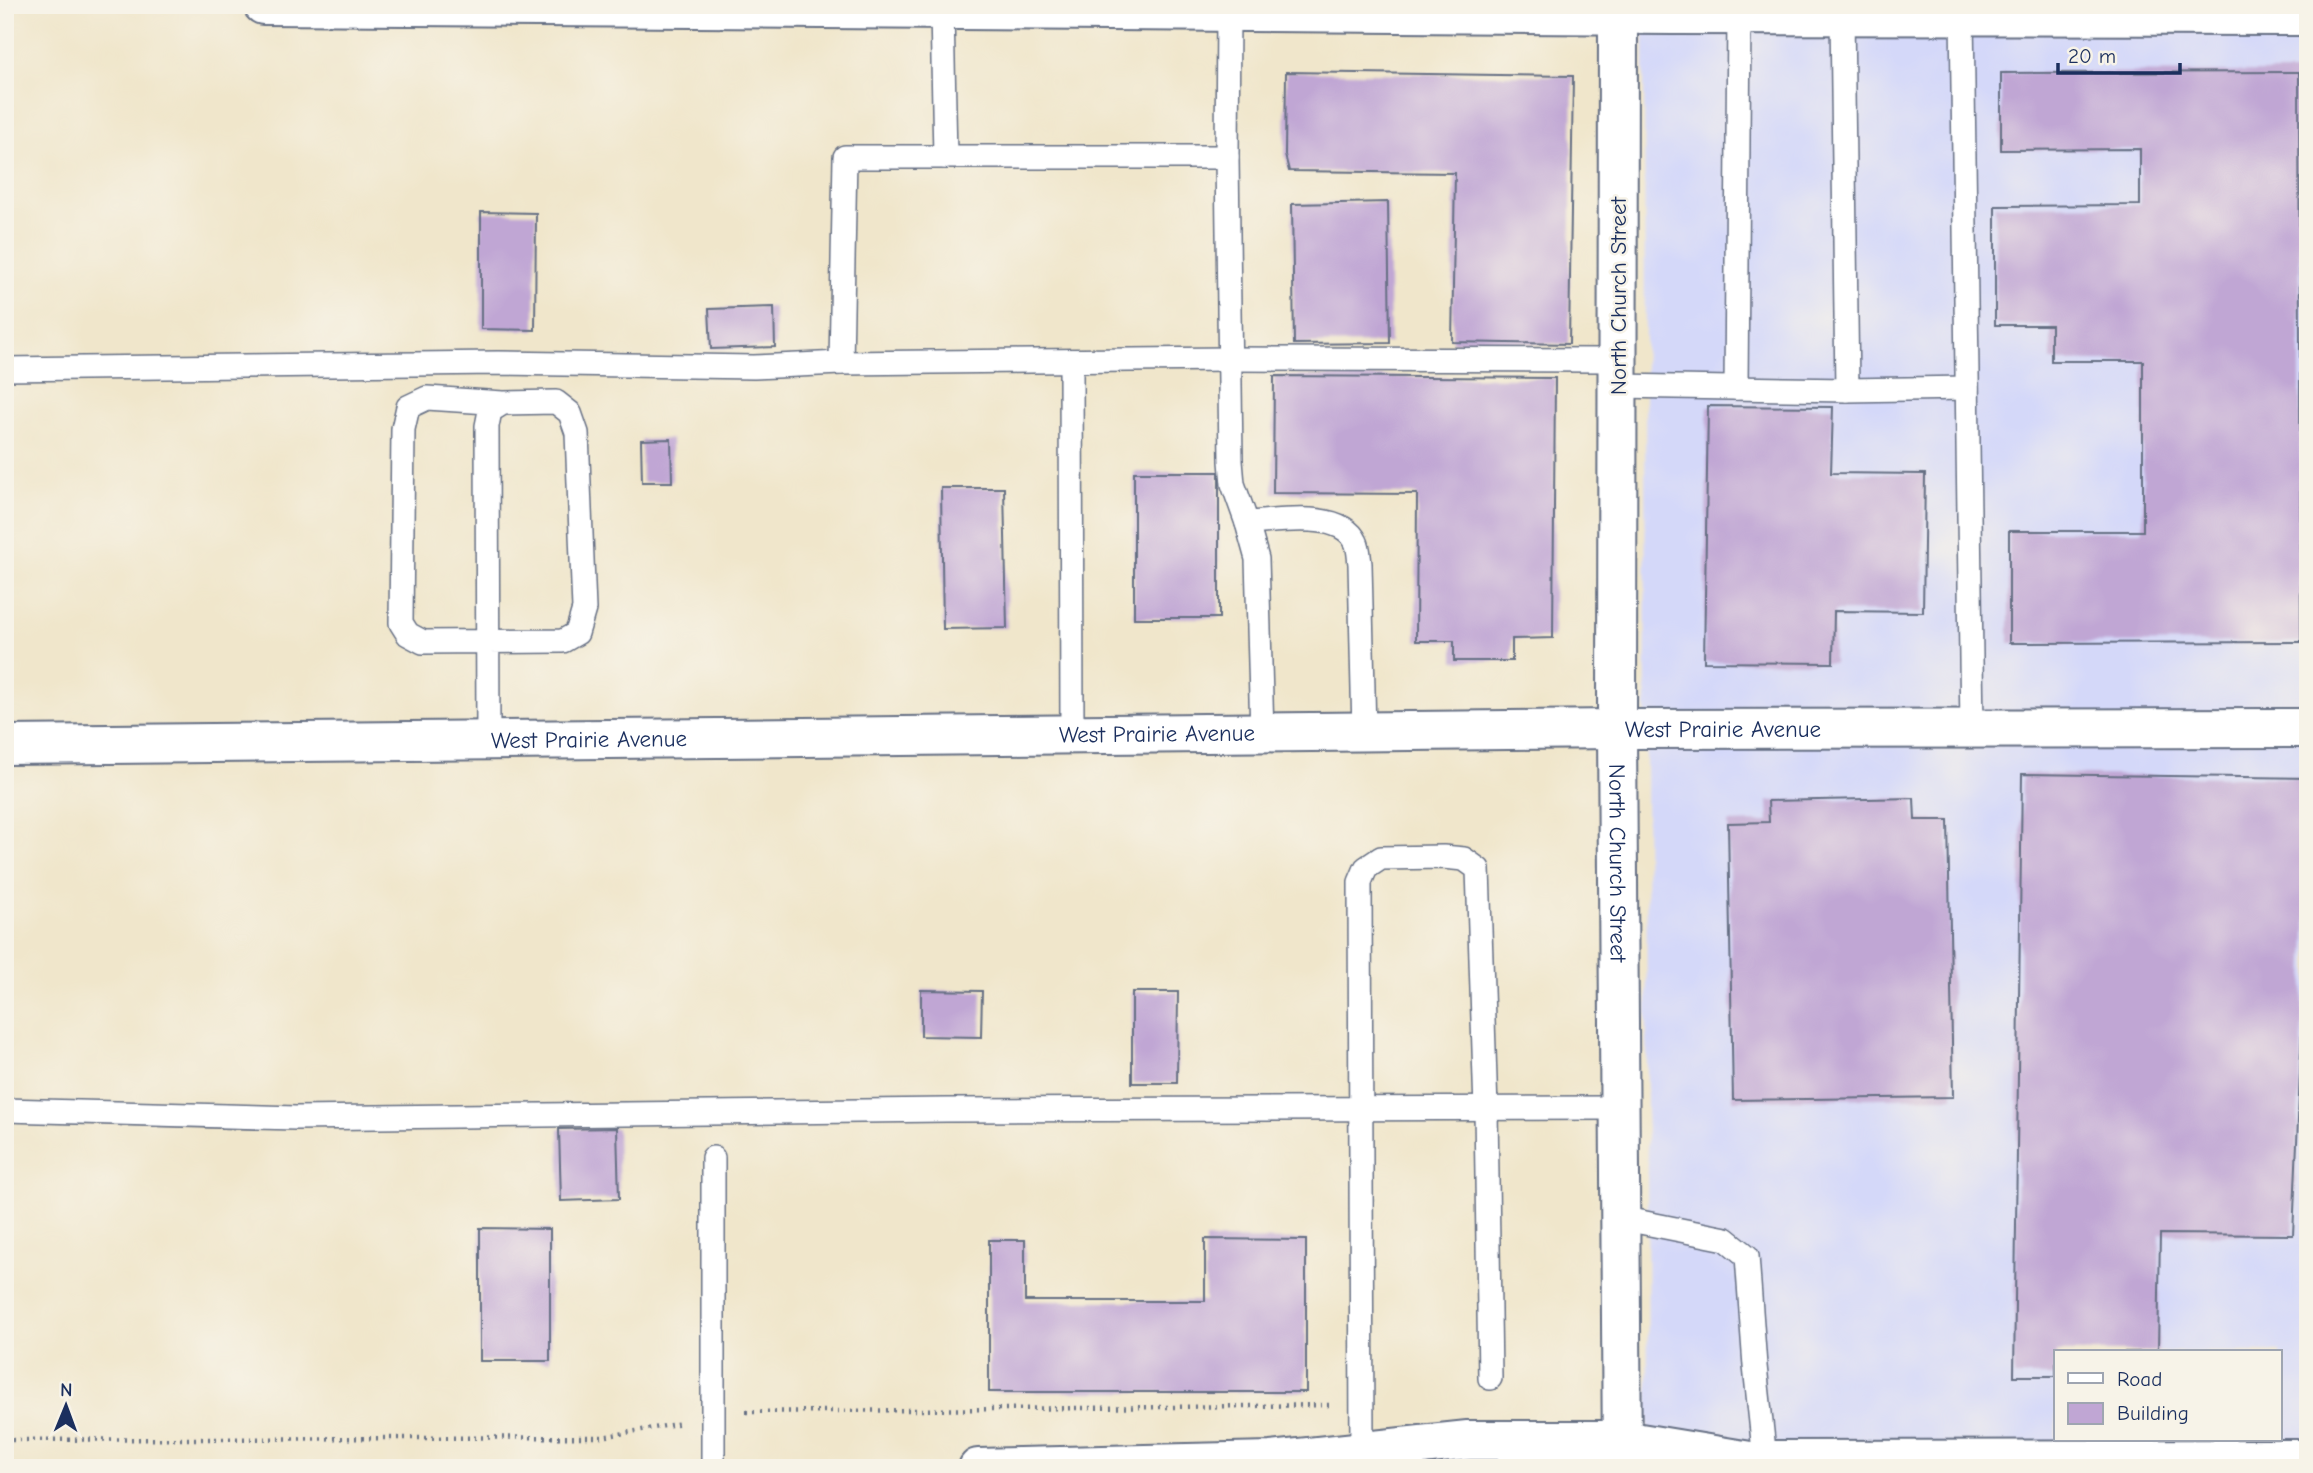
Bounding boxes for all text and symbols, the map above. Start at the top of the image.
scale bar [2058,32,2180,76]
text: 20 m [2068,44,2116,68]
street label: North Church Street [1605,195,1632,395]
street label: West Prairie Avenue [1625,715,1821,742]
street label: West Prairie Avenue [1059,719,1255,748]
street label: West Prairie Avenue [491,725,687,754]
street label: North Church Street [1604,764,1632,964]
legend [2054,1350,2282,1442]
text: Road [2117,1367,2162,1391]
north arrow [32,1372,102,1442]
text: N [60,1379,73,1401]
text: Building [2117,1401,2189,1425]

